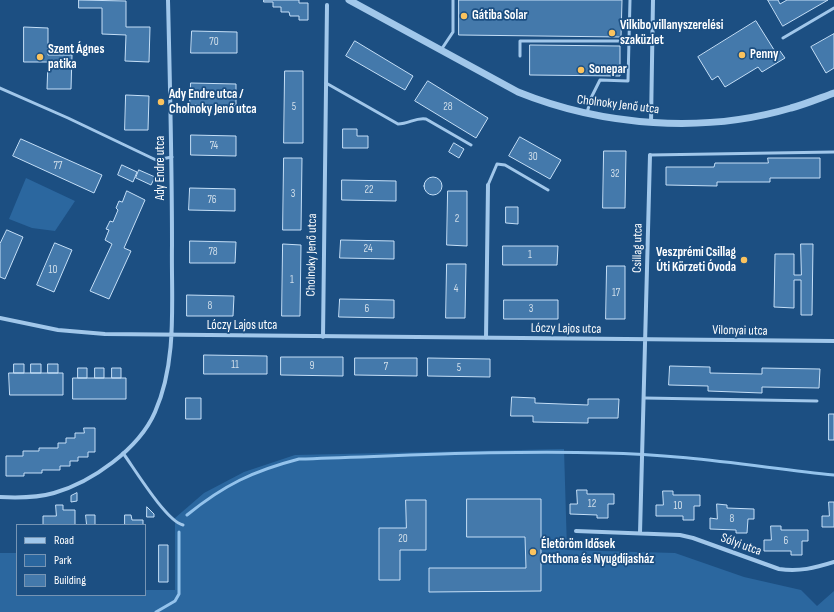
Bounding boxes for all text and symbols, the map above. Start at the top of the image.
place label: Gátiba Solar [472,8,527,24]
marker: Gátiba Solar [459,11,469,21]
place label: Vilkibo villanyszerelési szaküzlet [620,18,723,49]
marker: Vilkibo villanyszerelési szaküzlet [607,28,617,38]
house number: 70 [209,35,219,49]
place label: Szent Ágnes patika [48,42,104,73]
place label: Penny [750,47,778,63]
marker: Penny [737,50,747,60]
marker: Szent Ágnes patika [35,52,45,62]
place label: Sonepar [589,62,627,78]
marker: Sonepar [576,65,586,75]
place label: Ady Endre utca / Cholnoky Jenő utca [169,87,257,118]
street label: Cholnoky Jenő utca [576,92,660,118]
marker: Ady Endre utca / Cholnoky Jenő utca [156,97,166,107]
house number: 5 [292,100,296,114]
house number: 28 [443,100,453,114]
street label: Ady Endre utca [153,136,169,200]
house number: 74 [210,139,218,153]
house number: 30 [528,150,538,164]
house number: 77 [54,159,62,173]
house number: 32 [610,167,620,181]
house number: 22 [364,183,374,197]
house number: 3 [291,187,295,201]
house number: 76 [207,193,217,207]
house number: 2 [455,212,459,226]
street label: Cholnoky Jenő utca [303,213,321,297]
street label: Csillag utca [630,223,646,273]
house number: 24 [363,242,373,256]
house number: 78 [208,245,218,259]
place label: Veszprémi Csillag Úti Körzeti Óvoda [656,245,736,276]
house number: 1 [528,248,532,262]
marker: Veszprémi Csillag Úti Körzeti Óvoda [739,255,749,265]
house number: 10 [49,263,57,277]
house number: 1 [290,273,294,287]
house number: 4 [454,282,458,296]
house number: 17 [612,286,620,300]
house number: 8 [208,299,212,313]
house number: 6 [365,302,369,316]
house number: 3 [529,302,533,316]
street label: Lóczy Lajos utca [207,318,277,334]
street label: Lóczy Lajos utca [531,321,601,337]
street label: Vilonyai utca [712,323,768,339]
house number: 11 [231,358,239,372]
house number: 9 [310,359,314,373]
house number: 7 [384,360,388,374]
house number: 5 [457,361,461,375]
house number: 12 [588,497,596,511]
house number: 10 [674,499,682,513]
house number: 8 [730,512,734,526]
legend [16,524,146,596]
street label: Sólyi utca [718,530,764,560]
house number: 20 [398,532,408,546]
text: Road [54,533,74,548]
house number: 6 [784,534,788,548]
place label: Életöröm Idősek Otthona és Nyugdíjasház [541,537,654,568]
marker: Életöröm Idősek Otthona és Nyugdíjasház [528,547,538,557]
text: Park [54,553,72,568]
text: Building [54,573,86,588]

